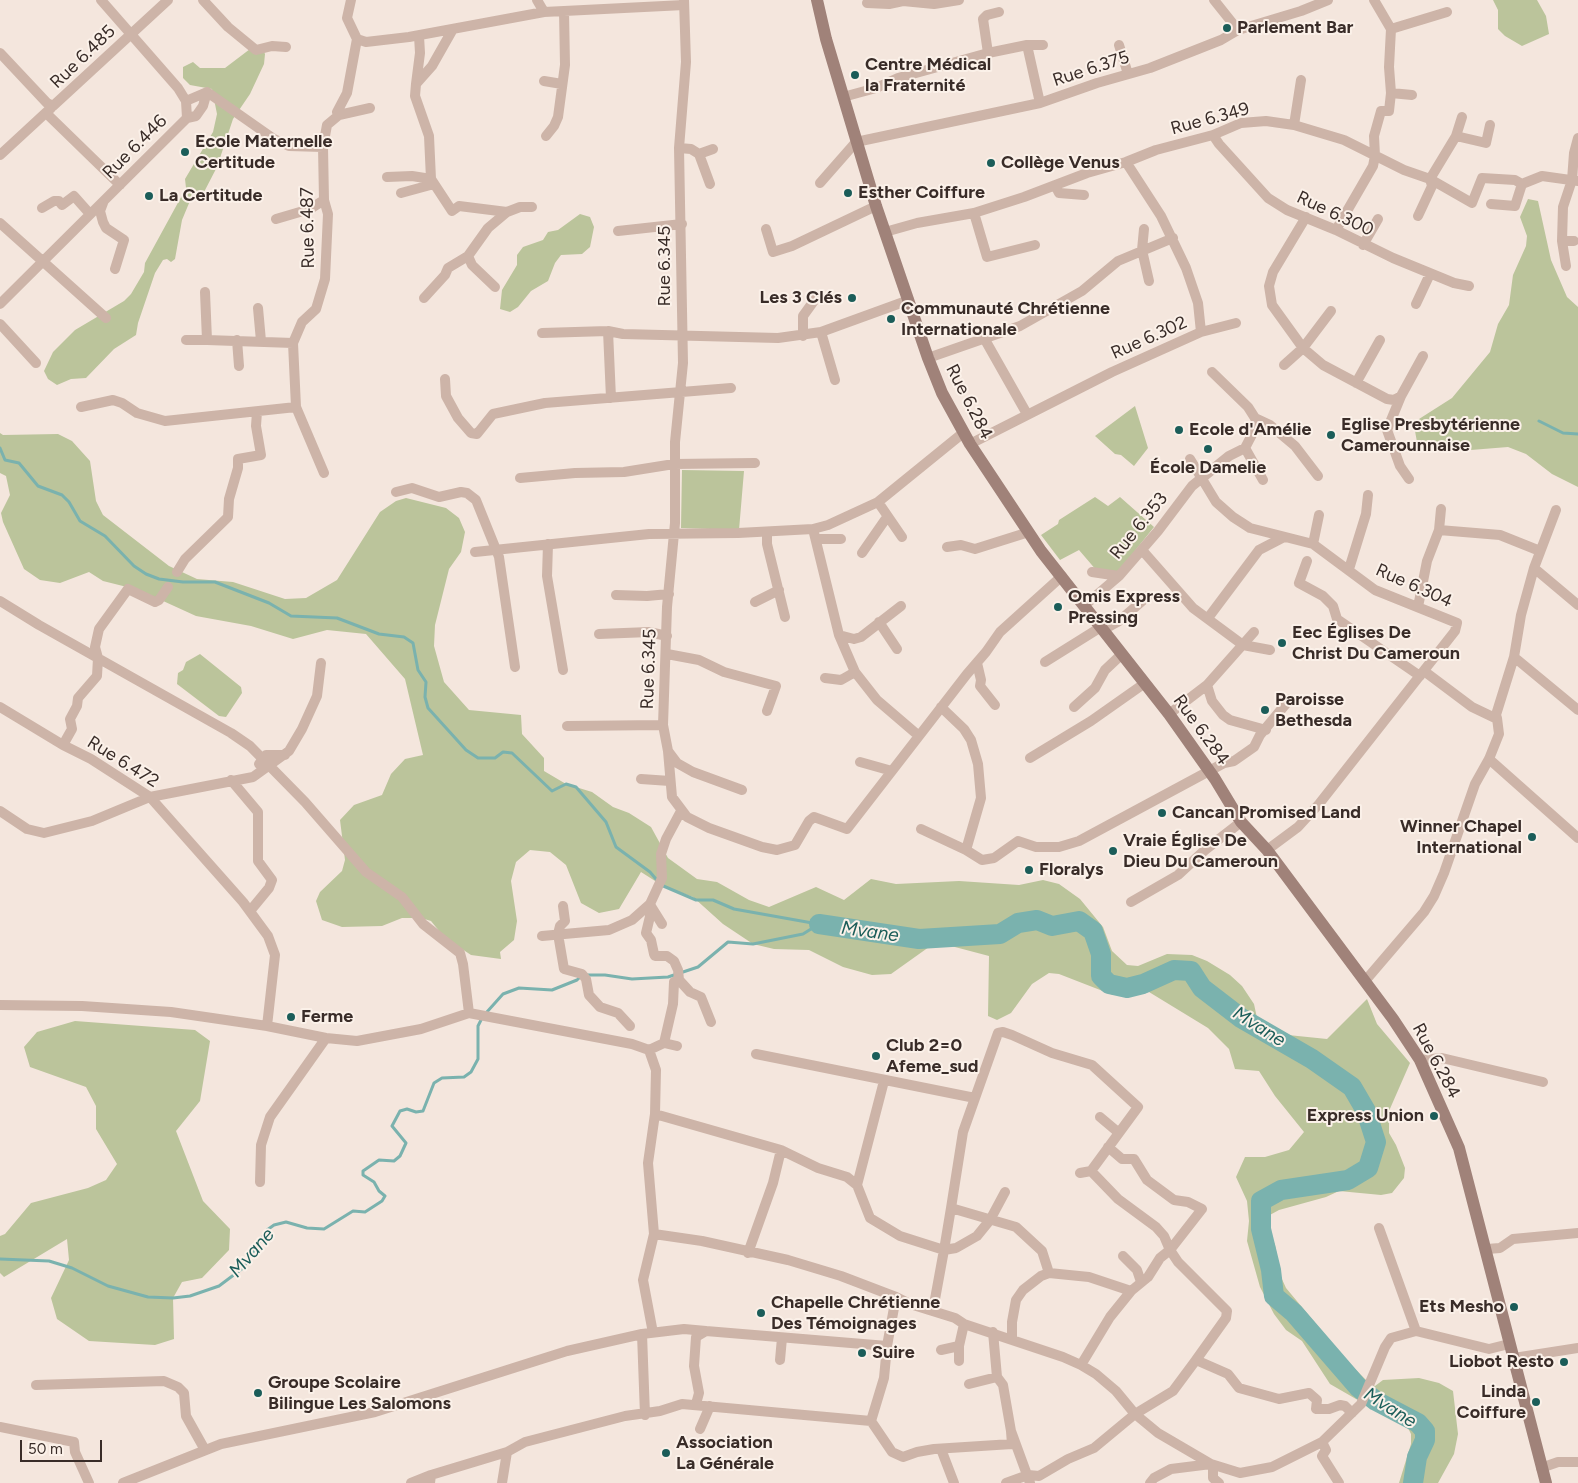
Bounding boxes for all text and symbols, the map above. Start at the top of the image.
place label: Parlement Bar [1237,17,1353,39]
street label: Rue 6.485 [46,21,120,93]
marker: Parlement Bar [1221,22,1233,34]
street label: Rue 6.375 [1050,46,1132,92]
place label: Centre Médical la Fraternité [865,54,991,96]
marker: Centre Médical la Fraternité [849,69,861,81]
street label: Rue 6.349 [1168,98,1252,140]
street label: Rue 6.446 [98,110,172,184]
place label: Ecole Maternelle Certitude [195,131,332,173]
marker: Ecole Maternelle Certitude [179,146,191,158]
place label: Collège Venus [1001,152,1120,174]
marker: Collège Venus [985,157,997,169]
place label: Esther Coiffure [858,182,985,204]
place label: La Certitude [159,185,262,207]
street label: Rue 6.487 [296,187,320,269]
marker: Esther Coiffure [842,187,854,199]
street label: Rue 6.300 [1293,187,1377,241]
marker: La Certitude [143,190,155,202]
street label: Rue 6.345 [654,226,676,306]
place label: Les 3 Clés [760,287,842,309]
marker: Les 3 Clés [846,292,858,304]
place label: Communauté Chrétienne Internationale [901,298,1110,340]
street label: Rue 6.302 [1108,312,1190,364]
marker: Communauté Chrétienne Internationale [885,313,897,325]
street label: Rue 6.284 [941,361,997,443]
place label: Eglise Presbytérienne Camerounnaise [1341,414,1520,456]
place label: Ecole d'Amélie [1189,419,1311,441]
marker: Ecole d'Amélie [1173,424,1185,436]
marker: Eglise Presbytérienne Camerounnaise [1325,429,1337,441]
marker: École Damelie [1202,443,1214,455]
place label: École Damelie [1150,457,1266,479]
street label: Rue 6.353 [1106,488,1172,564]
street label: Rue 6.304 [1372,559,1456,613]
place label: Omis Express Pressing [1068,586,1180,628]
marker: Omis Express Pressing [1052,601,1064,613]
place label: Eec Églises De Christ Du Cameroun [1292,622,1460,664]
street label: Rue 6.345 [637,628,661,710]
marker: Eec Églises De Christ Du Cameroun [1276,637,1288,649]
place label: Paroisse Bethesda [1275,689,1352,732]
street label: Rue 6.284 [1168,691,1234,769]
marker: Paroisse Bethesda [1259,704,1271,716]
street label: Rue 6.472 [83,732,163,792]
place label: Cancan Promised Land [1172,802,1361,824]
marker: Cancan Promised Land [1156,807,1168,819]
place label: Winner Chapel International [1400,816,1522,859]
place label: Vraie Église De Dieu Du Cameroun [1123,830,1278,872]
marker: Winner Chapel International [1526,831,1538,843]
marker: Vraie Église De Dieu Du Cameroun [1107,845,1119,857]
place label: Floralys [1039,859,1103,881]
marker: Floralys [1023,864,1035,876]
water label: Mvane [840,917,900,947]
water label: Mvane [1228,1002,1290,1052]
place label: Ferme [301,1006,353,1028]
marker: Ferme [285,1011,297,1023]
street label: Rue 6.284 [1407,1020,1465,1102]
place label: Club 2=0 Afeme_sud [886,1035,978,1078]
marker: Club 2=0 Afeme_sud [870,1050,882,1062]
place label: Express Union [1307,1105,1424,1127]
marker: Express Union [1428,1110,1440,1122]
water label: Mvane [224,1224,280,1282]
place label: Chapelle Chrétienne Des Témoignages [771,1292,940,1335]
place label: Ets Mesho [1419,1296,1504,1318]
marker: Ets Mesho [1508,1301,1520,1313]
marker: Chapelle Chrétienne Des Témoignages [755,1307,767,1319]
place label: Suire [872,1342,915,1364]
marker: Suire [856,1347,868,1359]
place label: Liobot Resto [1449,1351,1554,1373]
marker: Liobot Resto [1558,1356,1570,1368]
place label: Groupe Scolaire Bilingue Les Salomons [268,1372,451,1415]
place label: Linda Coiffure [1457,1381,1526,1424]
water label: Mvane [1359,1383,1421,1433]
marker: Groupe Scolaire Bilingue Les Salomons [252,1387,264,1399]
marker: Linda Coiffure [1530,1396,1542,1408]
scale bar [22,1430,105,1462]
place label: Association La Générale [676,1432,774,1475]
text: 50 m [28,1440,63,1458]
marker: Association La Générale [660,1447,672,1459]

